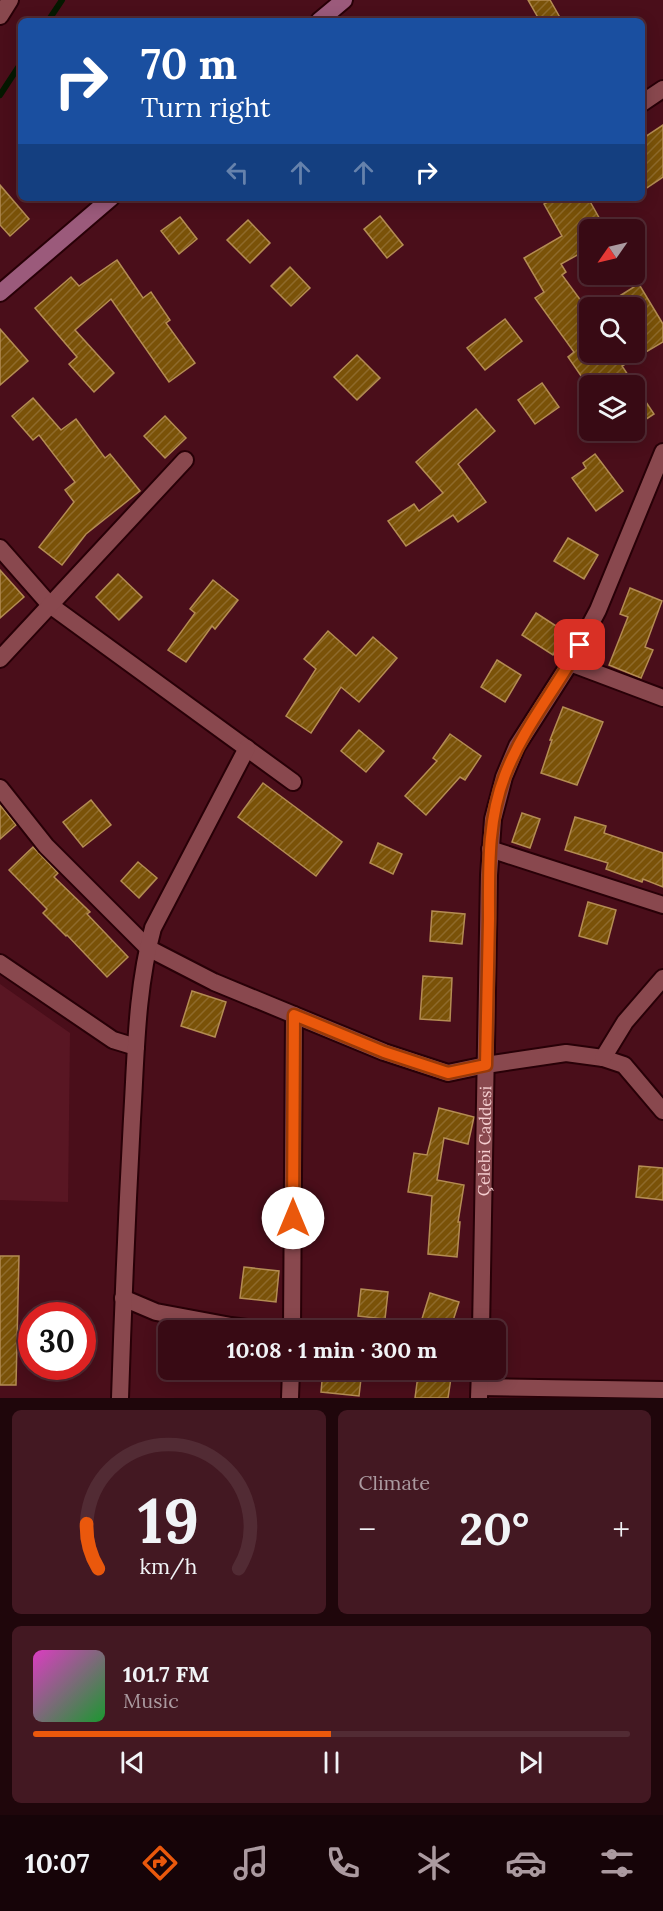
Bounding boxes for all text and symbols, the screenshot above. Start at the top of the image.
text: 70 m [141,37,237,91]
icon: right [42,42,120,120]
text: Turn right [141,90,270,124]
icon: left [221,156,254,189]
icon: ahead [284,156,317,189]
icon: ahead [347,156,380,189]
icon: right [410,156,443,189]
north arrow [579,219,645,285]
map controls [579,219,645,441]
button: search [579,297,645,363]
button: layers [579,375,645,441]
pin [554,619,605,670]
icon: arrive [563,628,596,661]
street label: Çelebi Caddesi [473,1086,495,1196]
position arrow [261,1186,325,1250]
speed limit sign: 30 [18,1302,96,1380]
text: 10:08 · 1 min · 300 m [227,1336,437,1364]
text: Climate [359,1470,430,1495]
text: 19 [138,1480,199,1560]
text: 20° [459,1500,529,1557]
text: − [359,1508,376,1550]
text: + [612,1508,630,1550]
text: km/h [140,1552,198,1580]
text: 101.7 FM [123,1660,209,1688]
text: Music [123,1688,179,1713]
icon: previous [116,1746,149,1779]
icon: pause [315,1746,348,1779]
icon: next [514,1746,547,1779]
icon: directions [139,1842,181,1884]
icon: music [230,1842,272,1884]
icon: phone [322,1842,364,1884]
icon: climate [413,1842,455,1884]
icon: car [505,1842,547,1884]
icon: filters [596,1842,638,1884]
text: 10:07 [25,1846,89,1880]

